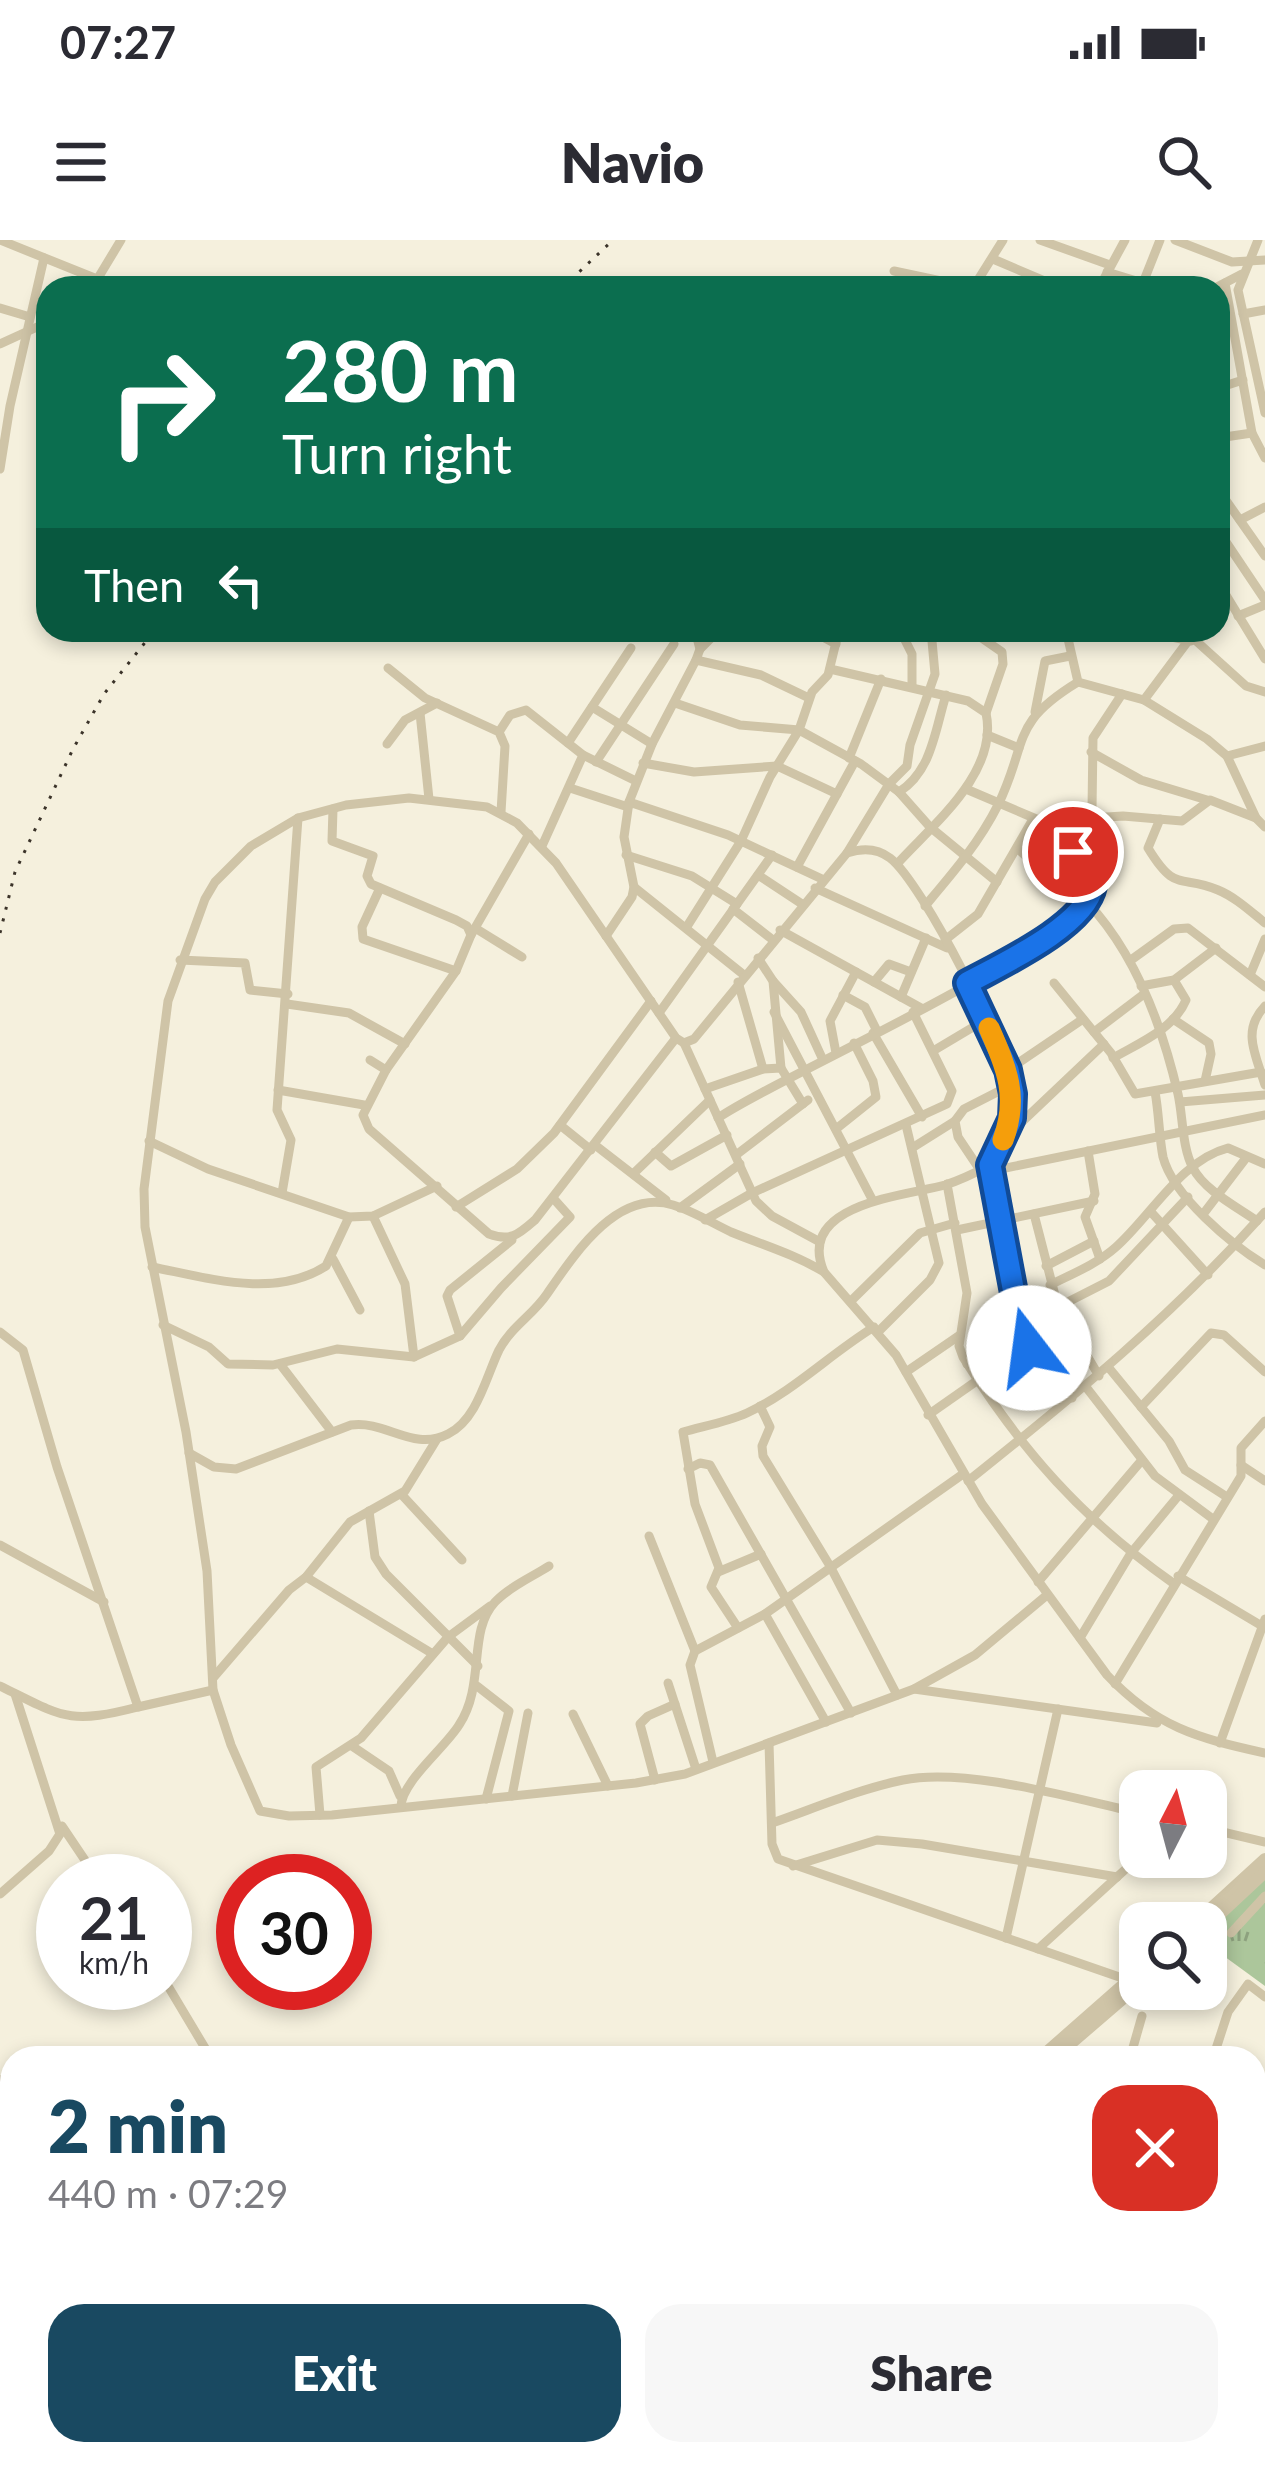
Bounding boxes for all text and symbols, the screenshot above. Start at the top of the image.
text: 07:27 [60,15,176,69]
icon: menu [48,129,114,195]
icon: search [1151,129,1217,195]
text: Navio [561,130,704,195]
text: 280 m [282,319,519,420]
icon: right [84,324,240,480]
text: Turn right [282,421,512,486]
icon: left [208,552,274,618]
text: Then [84,558,184,612]
pin [1022,801,1124,903]
icon: arrive [1040,819,1106,885]
position arrow [966,1285,1092,1411]
north arrow [1119,1770,1227,1878]
map controls [1119,1770,1227,2010]
speed limit sign: 30 [216,1854,372,2010]
text: 21 [79,1881,149,1953]
button: search [1119,1902,1227,2010]
text: km/h [79,1944,149,1980]
text: 2 min [48,2082,228,2168]
button: close [1092,2085,1218,2211]
text: 440 m · 07:29 [48,2170,288,2216]
button: Exit [48,2304,621,2442]
button: Share [645,2304,1218,2442]

